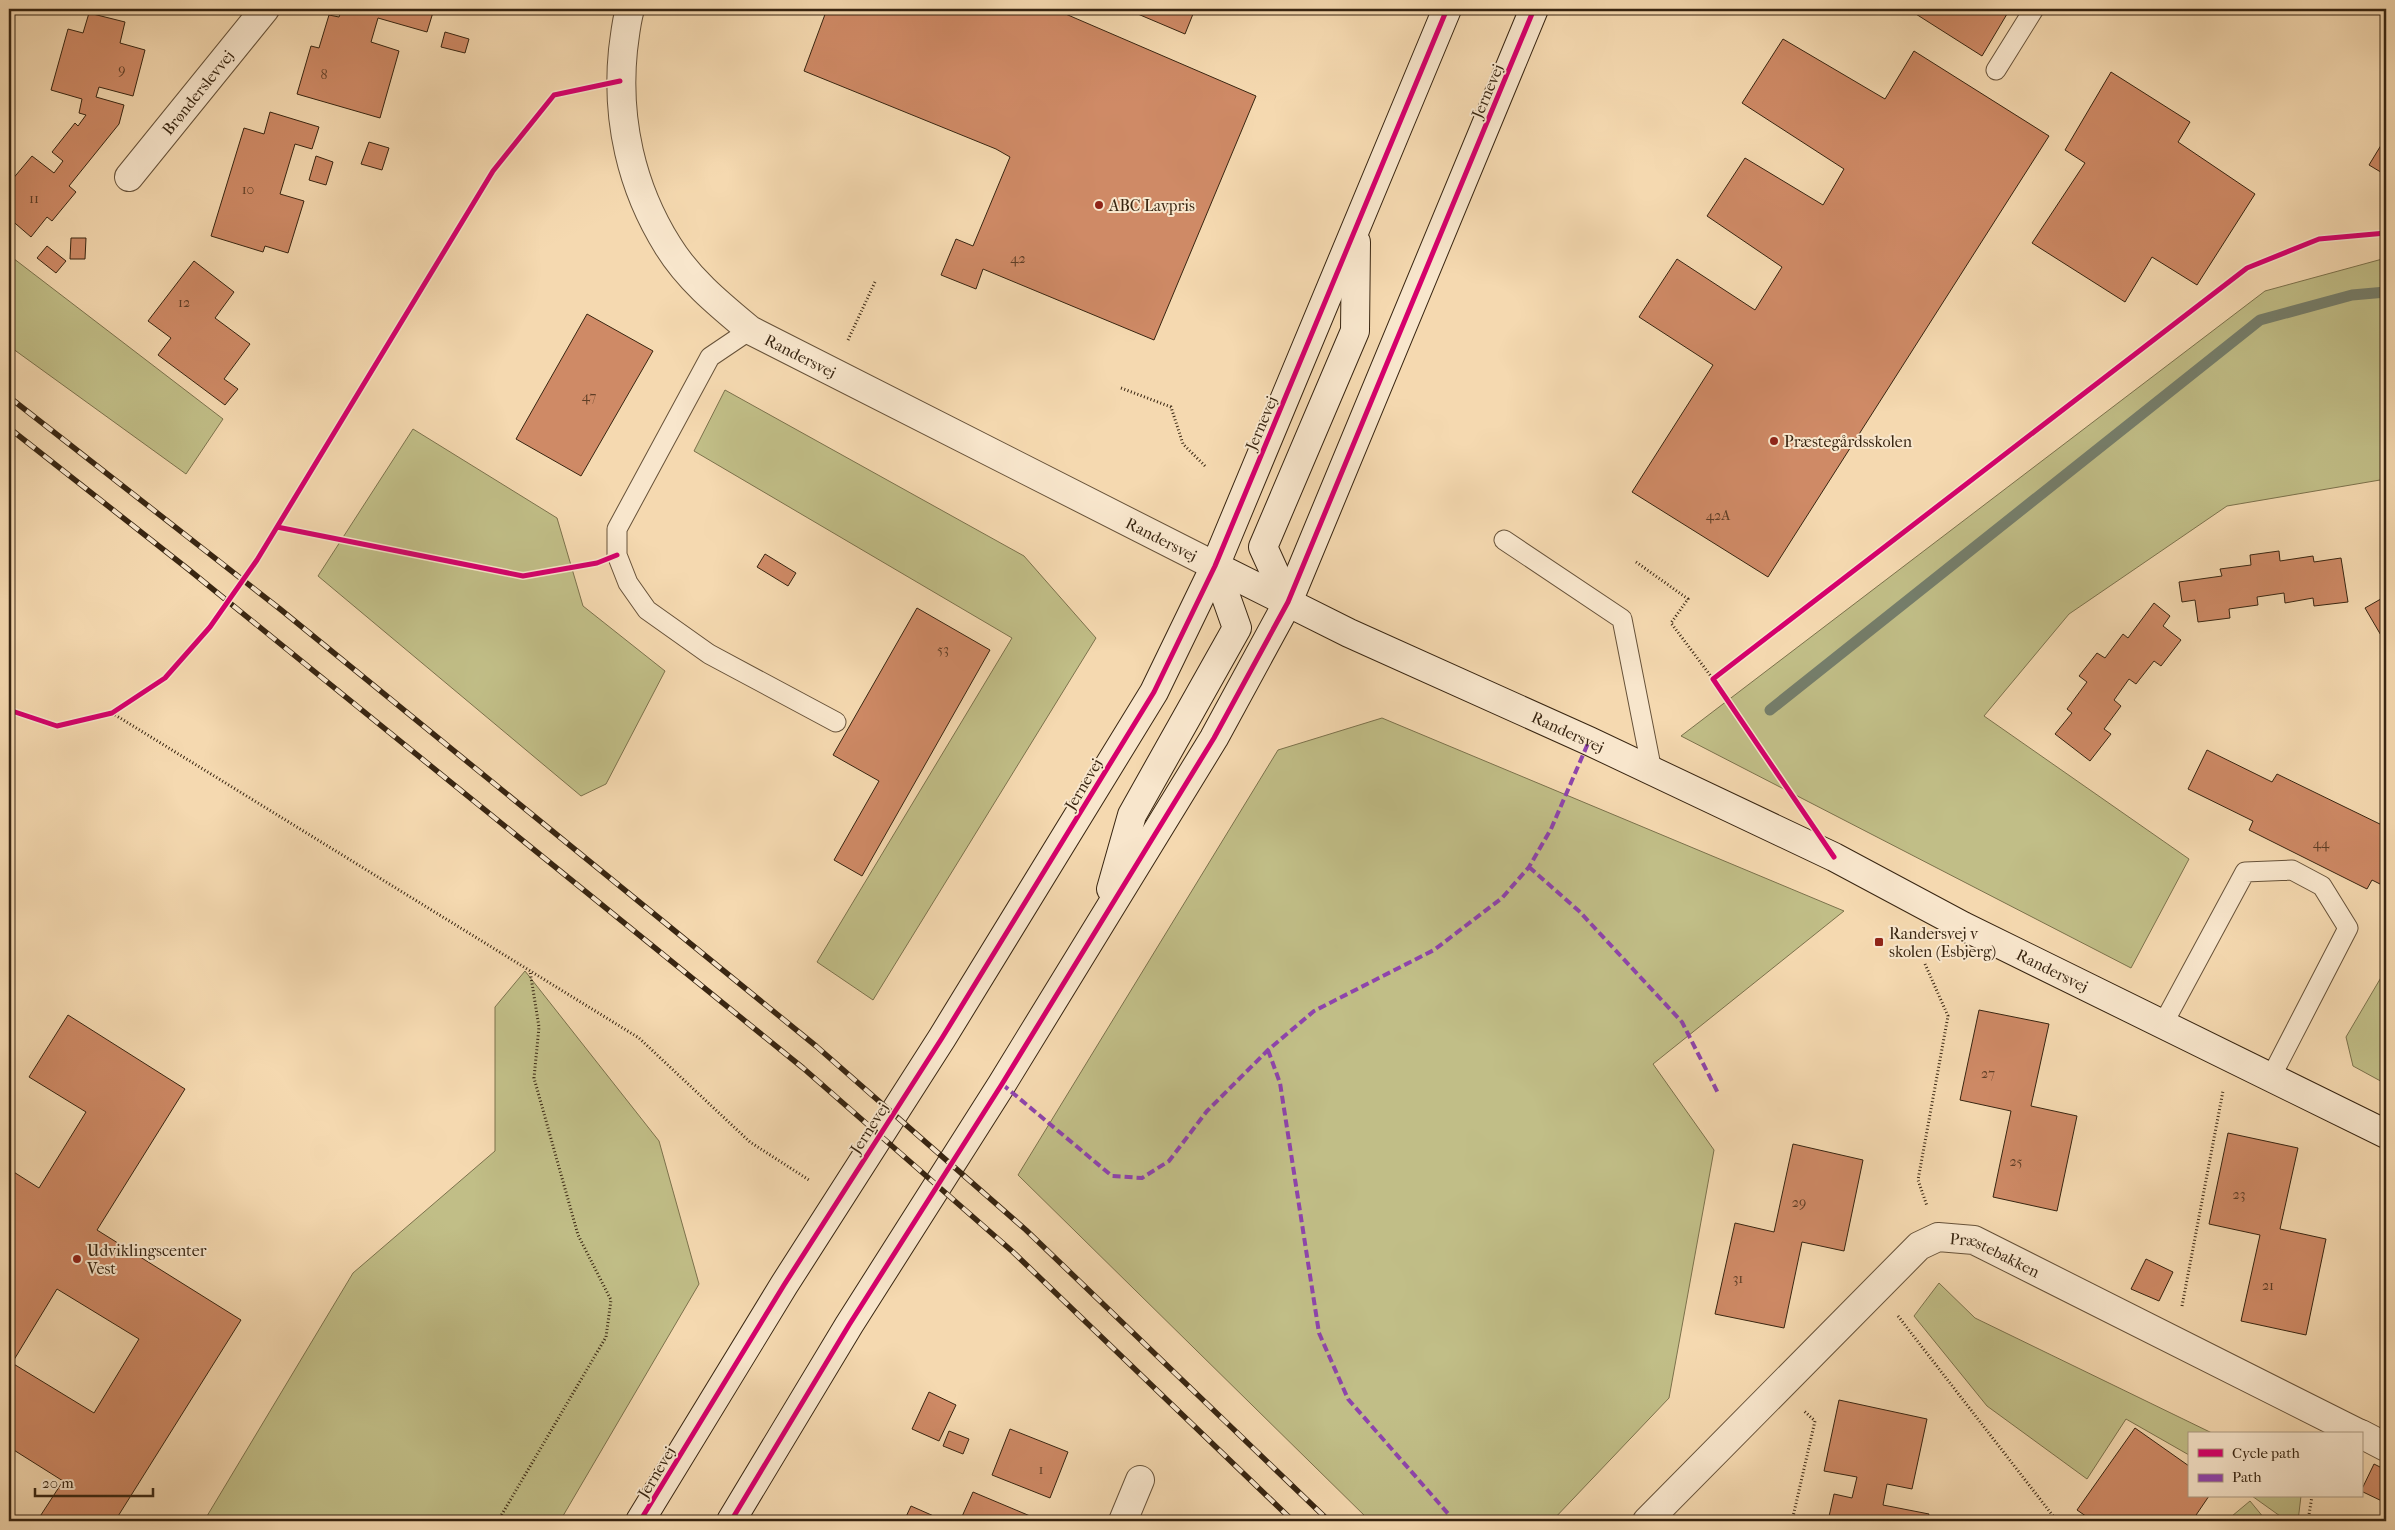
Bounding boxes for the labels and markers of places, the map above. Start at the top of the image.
place label: ABC Lavpris [1108,196,1195,215]
marker: ABC Lavpris [1093,199,1105,211]
place label: Præstegårdsskolen [1784,432,1913,451]
marker: Præstegårdsskolen [1768,435,1780,447]
place label: Randersvej v skolen (Esbjerg) [1889,924,1996,961]
marker: Randersvej v skolen (Esbjerg) [1873,936,1885,948]
place label: Udviklingscenter Vest [86,1241,207,1278]
marker: Udviklingscenter Vest [71,1253,83,1265]

